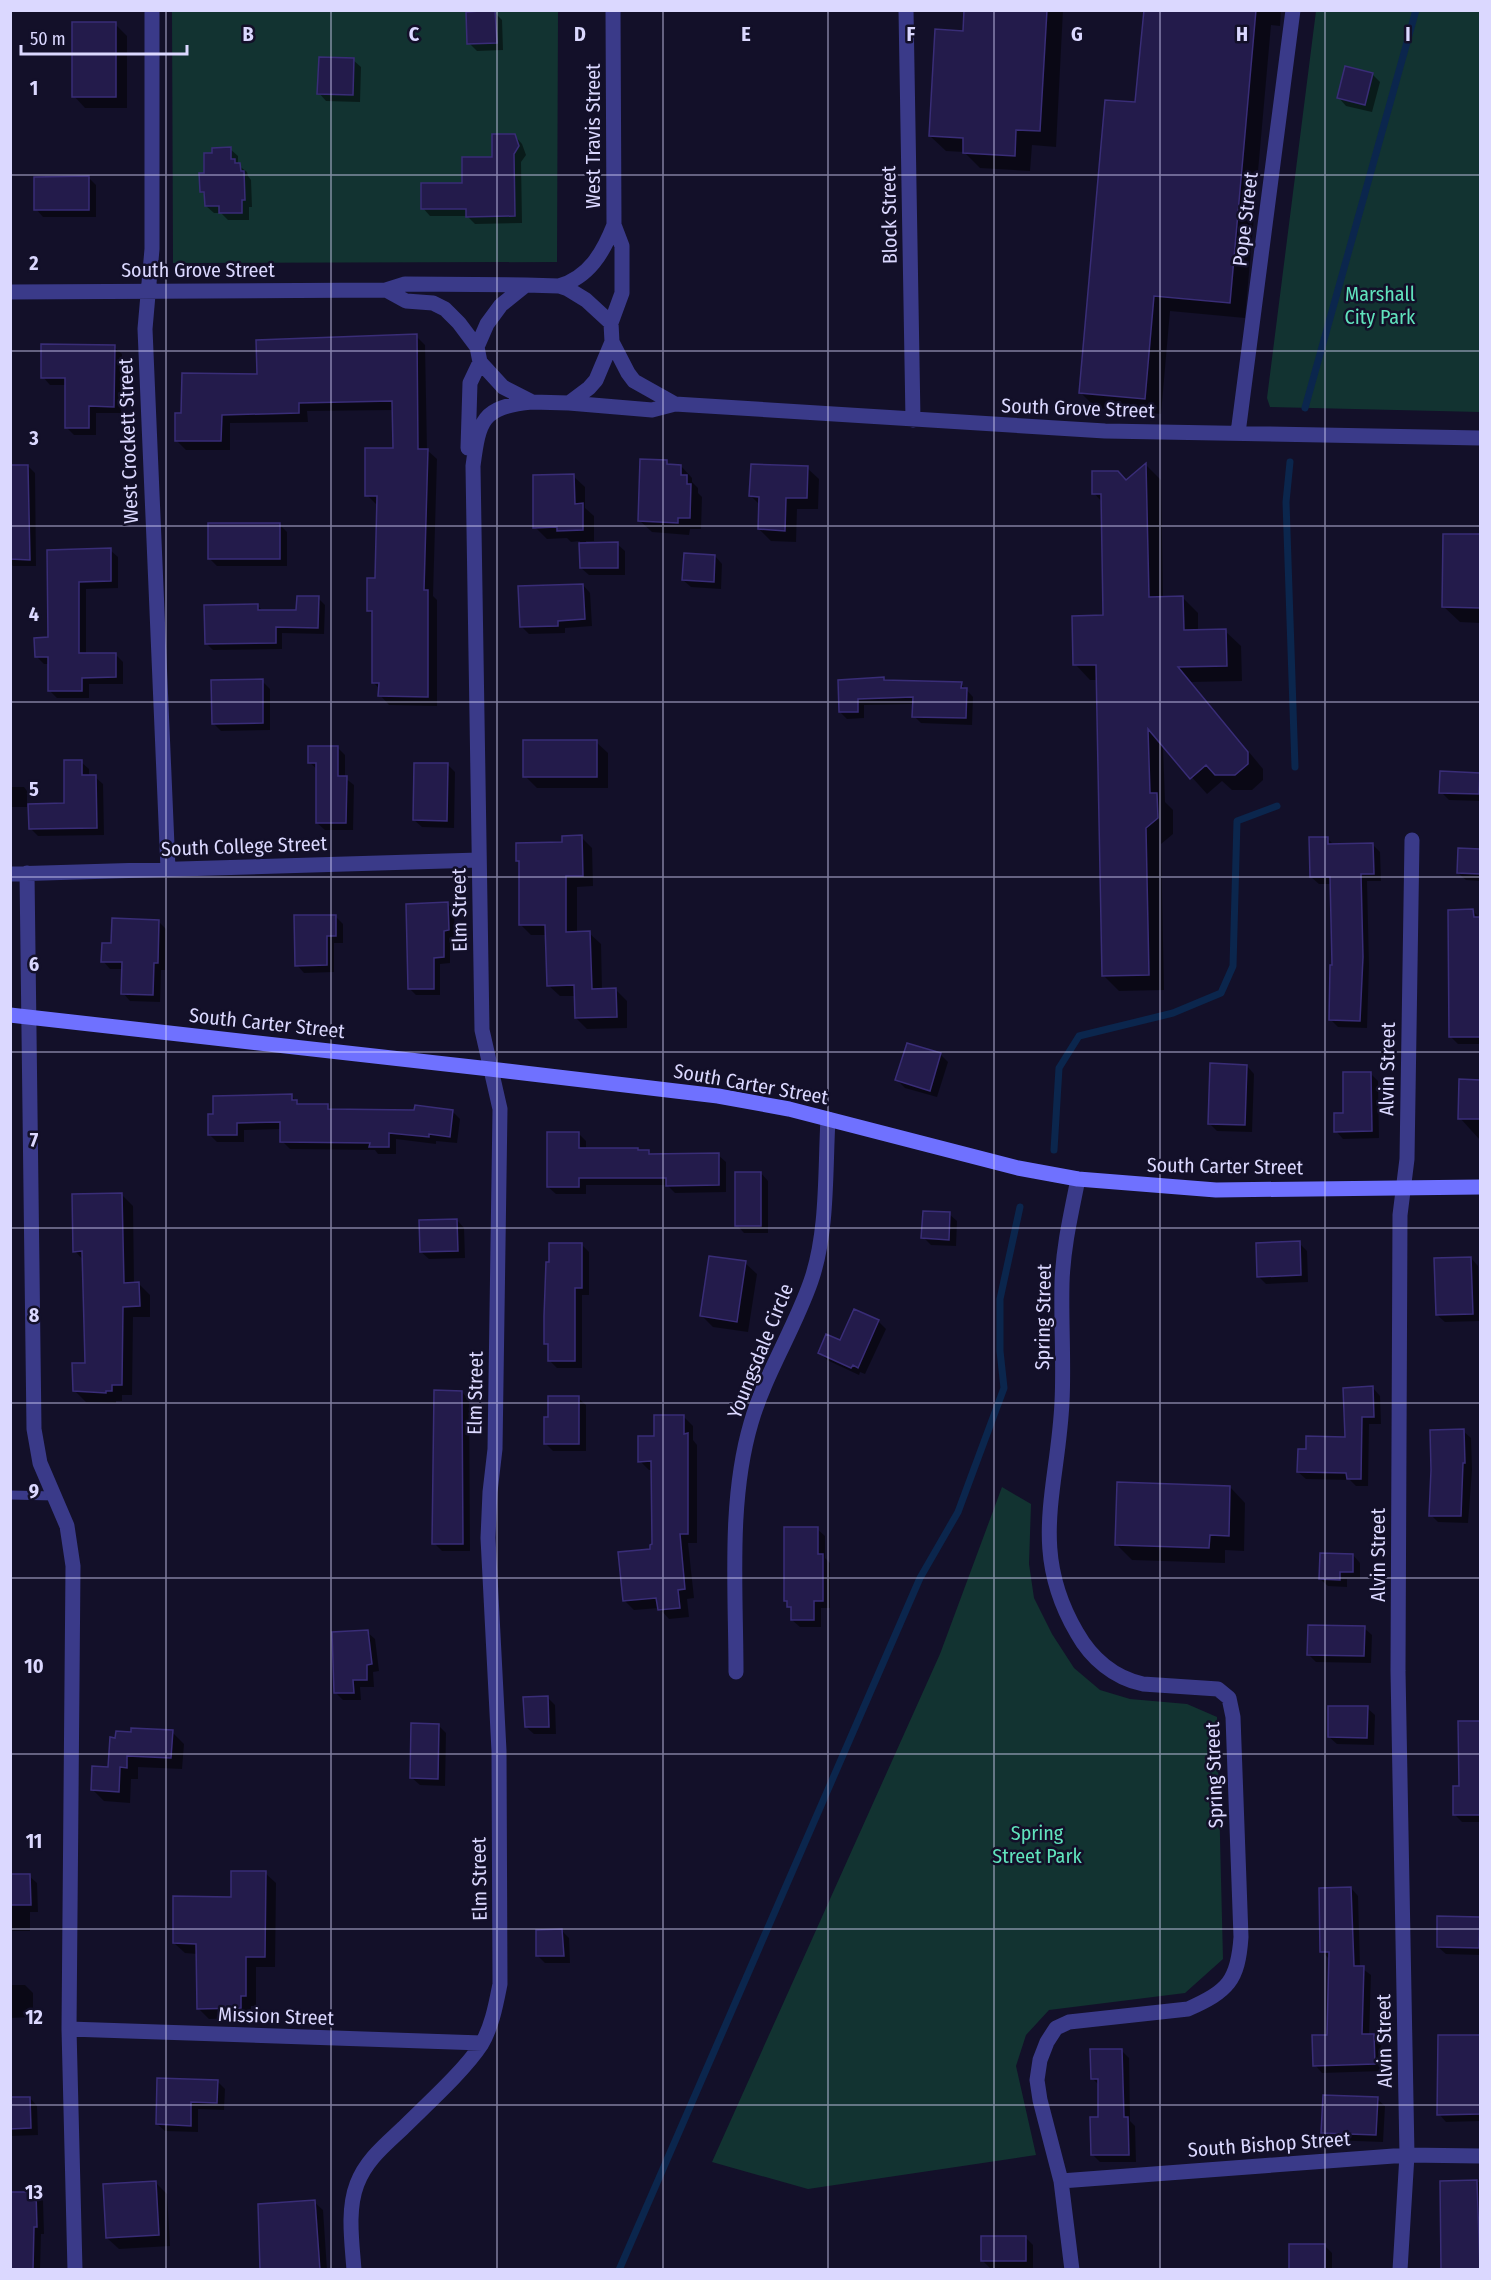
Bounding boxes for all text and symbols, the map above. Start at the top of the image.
scale bar [21,18,188,56]
text: B [242,22,254,46]
text: C [409,22,420,46]
text: D [574,22,586,46]
text: E [741,22,751,46]
text: F [907,22,916,46]
text: G [1071,22,1083,46]
text: H [1236,22,1248,46]
text: I [1405,22,1411,46]
text: 50 m [30,28,66,50]
street label: West Travis Street [581,63,605,209]
text: 1 [30,76,38,100]
street label: Block Street [876,165,902,264]
street label: Pope Street [1227,170,1263,267]
text: 2 [28,251,39,275]
street label: South Grove Street [121,258,275,282]
park label: Marshall City Park [1345,282,1416,329]
street label: West Crockett Street [113,357,143,524]
street label: South Grove Street [1001,393,1156,423]
text: 3 [28,426,39,450]
text: 4 [29,602,39,626]
text: 5 [29,777,39,801]
street label: South College Street [161,831,328,861]
street label: Elm Street [446,867,472,952]
text: 6 [29,952,39,976]
street label: South Carter Street [188,1003,346,1043]
street label: Alvin Street [1374,1021,1400,1116]
street label: South Carter Street [672,1059,831,1109]
text: 7 [30,1128,39,1152]
street label: South Carter Street [1147,1153,1304,1179]
street label: Spring Street [1030,1263,1056,1370]
street label: Youngsdale Circle [722,1280,798,1422]
text: 8 [29,1303,40,1327]
street label: Elm Street [462,1350,488,1435]
text: 9 [29,1479,39,1503]
street label: Alvin Street [1366,1508,1390,1602]
text: 10 [24,1654,44,1678]
street label: Spring Street [1200,1721,1228,1829]
park label: Spring Street Park [992,1821,1082,1868]
text: 11 [26,1829,42,1853]
street label: Elm Street [466,1836,492,1921]
street label: Alvin Street [1371,1993,1397,2088]
street label: Mission Street [218,2002,335,2030]
text: 12 [25,2005,43,2029]
street label: South Bishop Street [1187,2126,1351,2162]
text: 13 [25,2180,43,2204]

